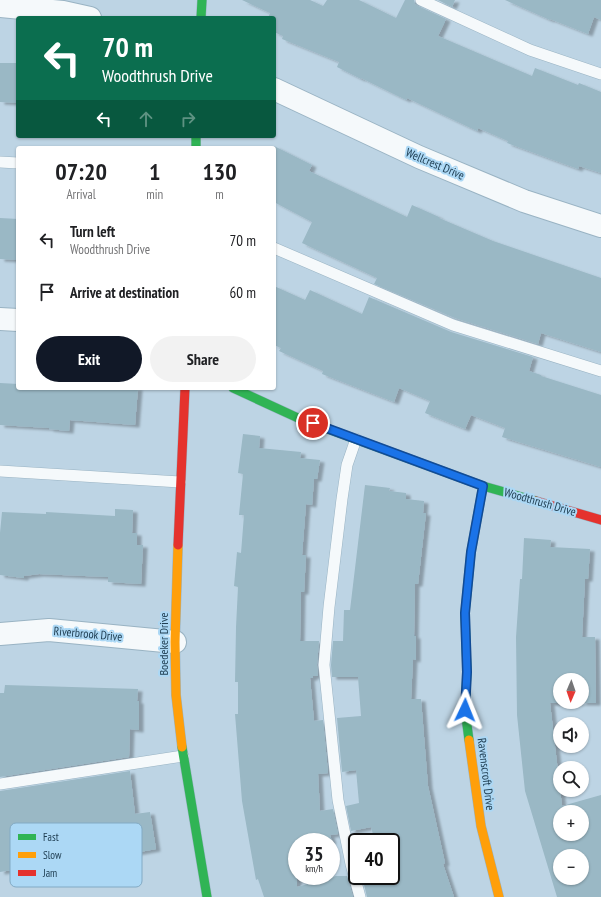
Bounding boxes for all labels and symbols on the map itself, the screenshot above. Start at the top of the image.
street label: Wellcrest Drive [404,144,467,183]
pin [296,406,330,440]
street label: Woodthrush Drive [503,484,578,519]
street label: Boedeker Drive [156,612,171,676]
street label: Riverbrook Drive [53,623,123,644]
north arrow [553,673,589,709]
position arrow [444,689,486,731]
street label: Ravenscroft Drive [475,737,498,811]
legend [10,823,142,887]
text: Fast [43,830,59,844]
speed limit sign: 40 [348,833,400,885]
text: Slow [43,848,62,862]
text: Jam [42,866,57,880]

